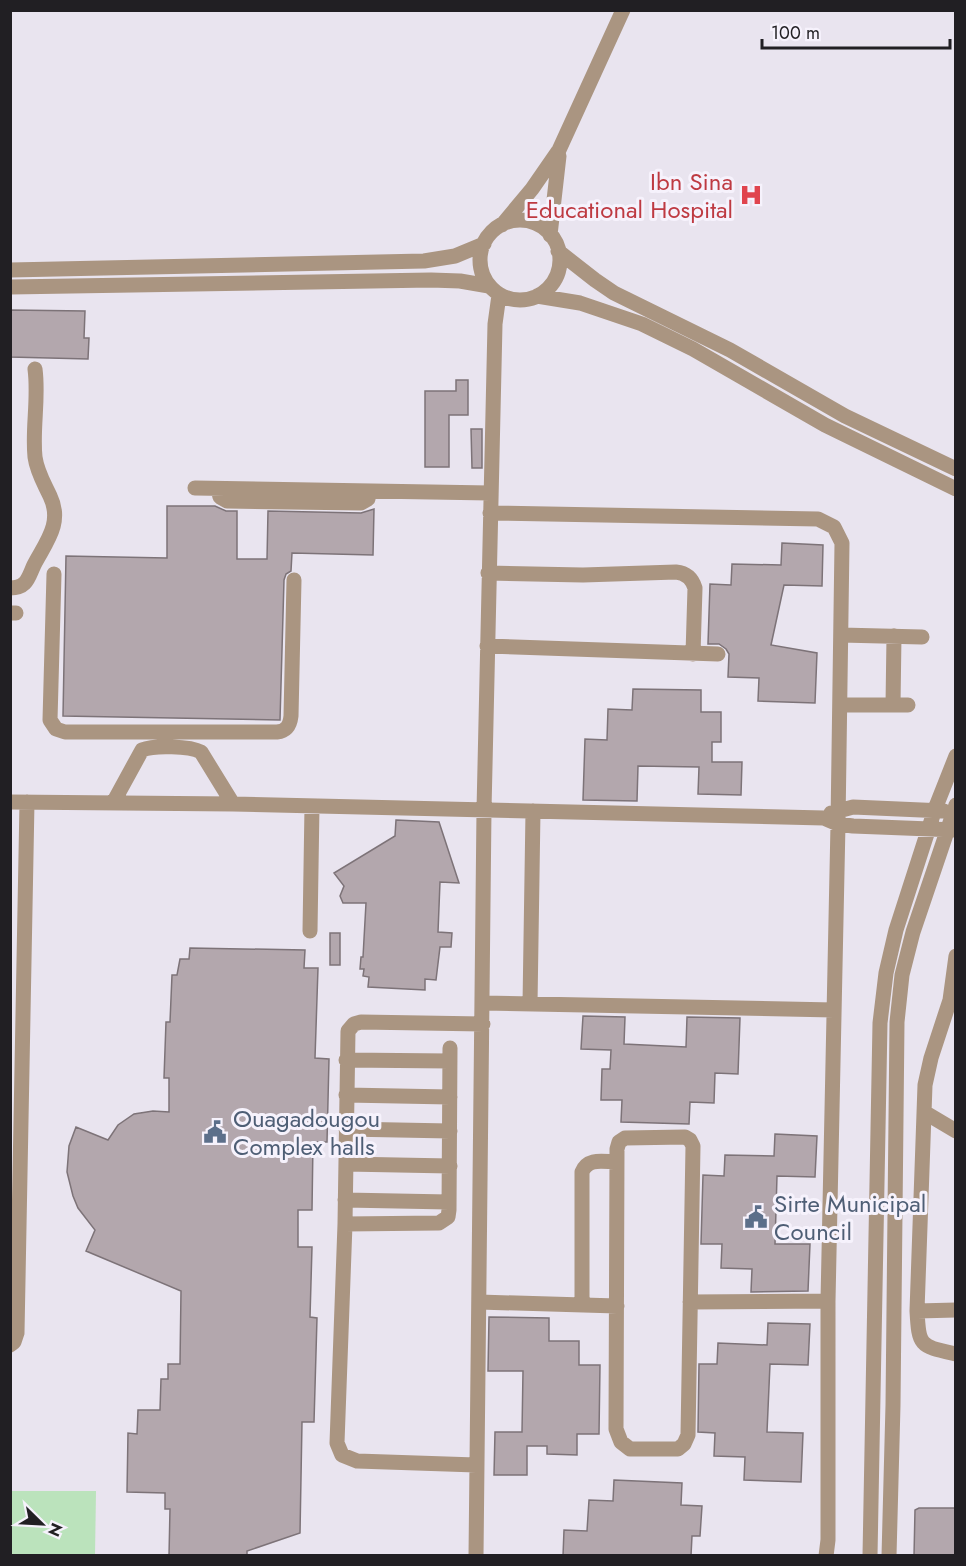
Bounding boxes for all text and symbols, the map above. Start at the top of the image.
scale bar [762,12,950,50]
text: 100 m [771,20,820,46]
place label: Ibn Sina Educational Hospital [526,164,733,227]
hospital icon: Ibn Sina Educational Hospital [738,182,764,208]
place label: Ouagadougou Complex halls [233,1101,380,1164]
public building icon: Ouagadougou Complex halls [202,1119,228,1145]
place label: Sirte Municipal Council [774,1186,926,1249]
public building icon: Sirte Municipal Council [743,1204,769,1230]
north arrow [12,1494,72,1554]
text: N [42,1519,68,1540]

